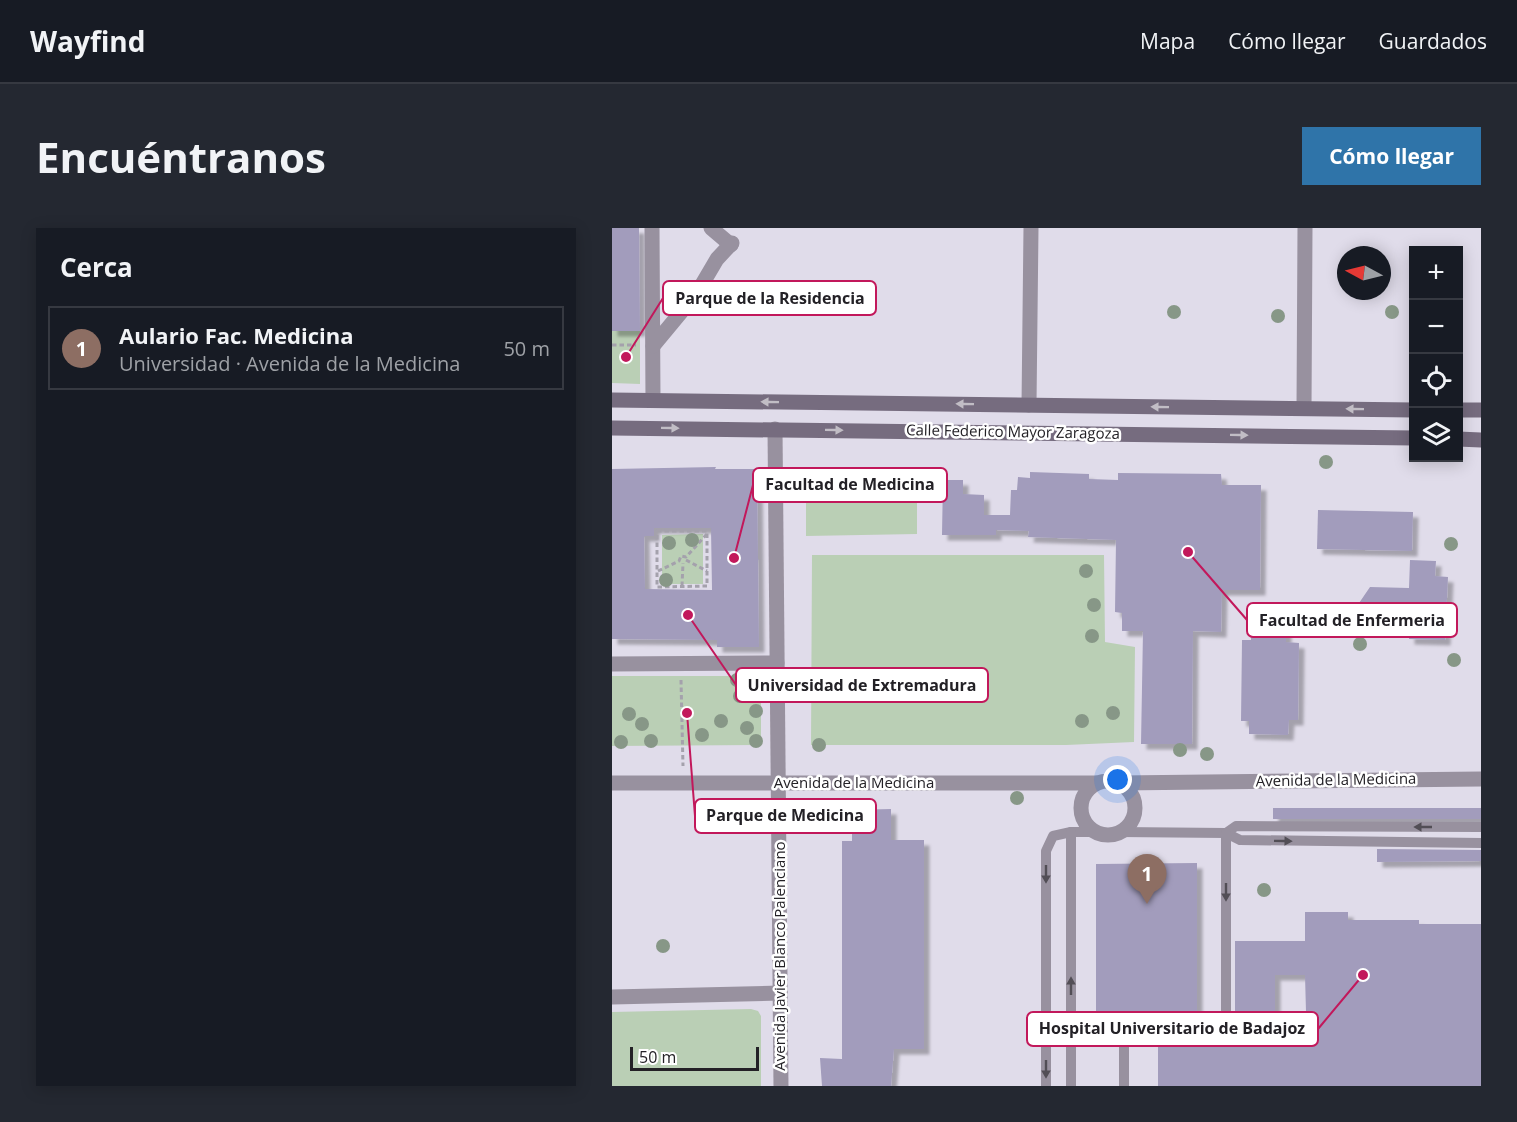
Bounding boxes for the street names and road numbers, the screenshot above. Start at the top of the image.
street label: Calle Federico Mayor Zaragoza [906,419,1120,443]
street label: Avenida de la Medicina [1255,768,1416,790]
street label: Avenida de la Medicina [774,772,934,792]
street label: Avenida Javier Blanco Palenciano [769,841,789,1071]

